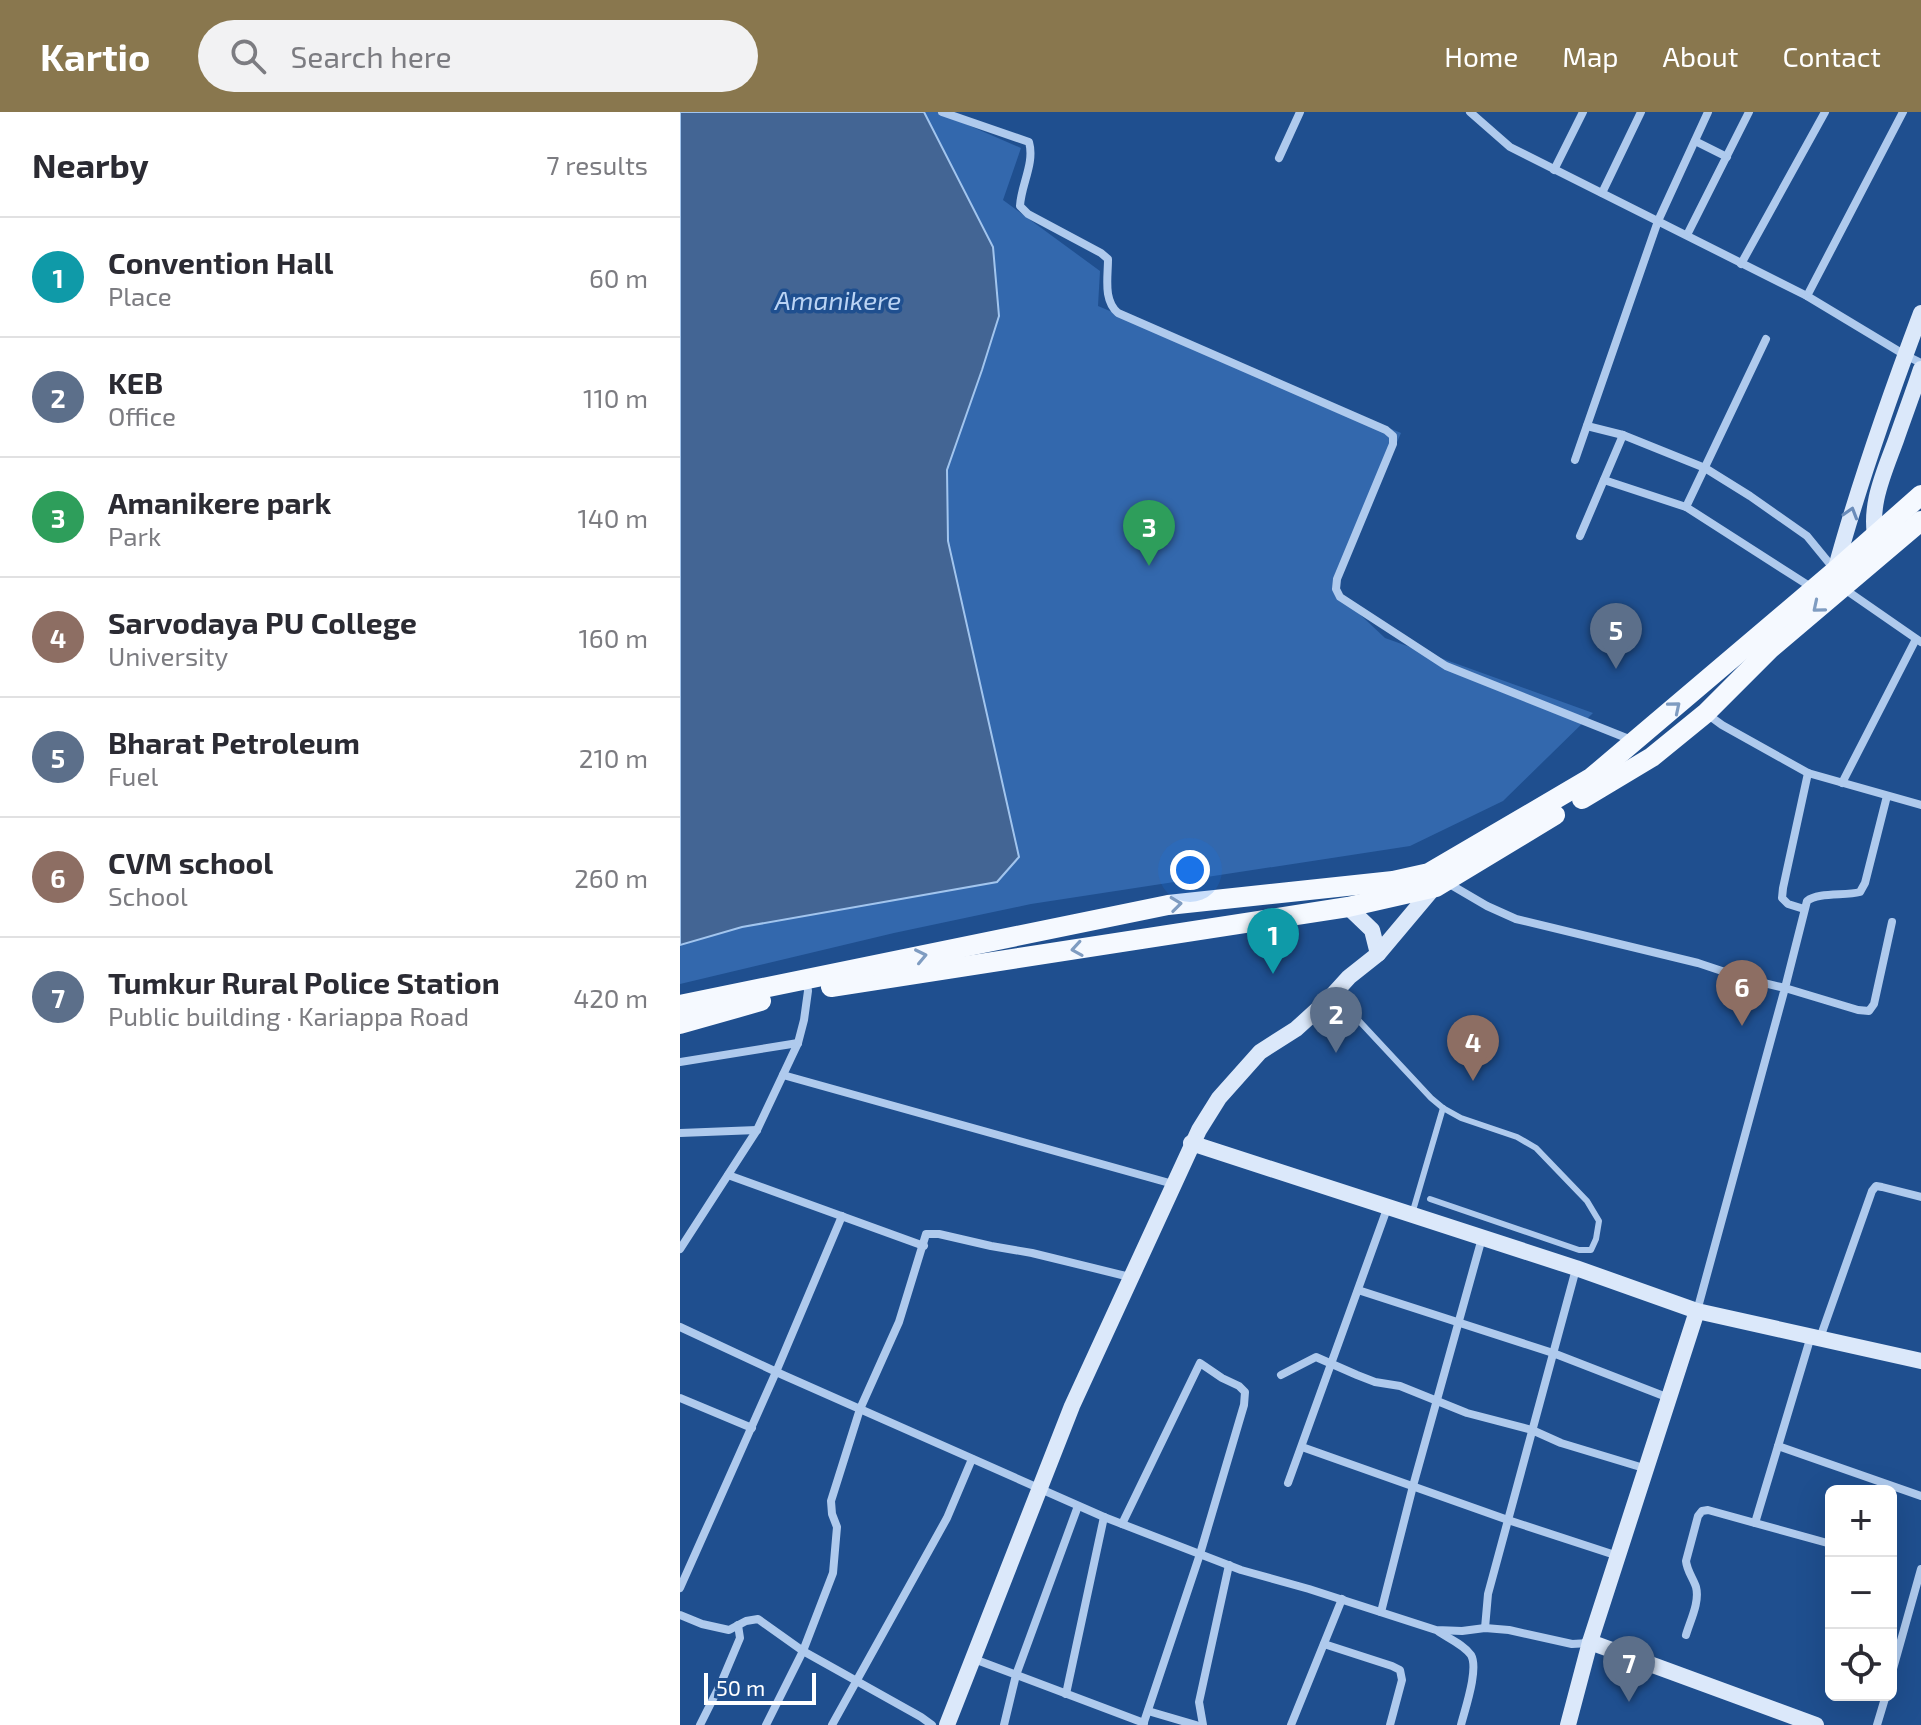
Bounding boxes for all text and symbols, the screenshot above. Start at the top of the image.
search box [198,20,758,92]
text: Kartio [40,33,150,79]
icon: search [226,34,270,78]
text: Search here [290,38,452,74]
text: Home [1444,39,1518,73]
text: Map [1562,39,1619,73]
text: About [1663,39,1738,73]
text: Contact [1782,39,1881,73]
text: Nearby [32,144,149,185]
text: 7 results [546,149,648,180]
text: Convention Hall [108,244,333,280]
text: 1 [52,262,64,293]
text: 60 m [589,262,648,293]
text: Place [108,280,172,311]
water label: Amanikere [774,284,901,315]
text: KEB [108,364,163,400]
text: 2 [50,382,66,413]
text: 110 m [583,382,648,413]
text: Office [108,400,176,431]
text: Amanikere park [108,484,331,520]
pin: 3 [1123,500,1175,566]
text: 3 [51,502,65,533]
text: 140 m [577,502,648,533]
one-way arrow [1842,506,1858,520]
text: Park [108,520,161,551]
one-way arrow [1813,597,1828,612]
pin: 5 [1590,603,1642,669]
text: Sarvodaya PU College [108,604,417,640]
text: 4 [50,622,66,653]
text: 160 m [579,622,648,653]
text: University [108,640,228,671]
one-way arrow [1666,702,1680,717]
text: Bharat Petroleum [108,724,360,760]
text: 5 [51,742,65,773]
text: 210 m [579,742,648,773]
text: Fuel [108,760,158,791]
text: CVM school [108,844,273,880]
your location [1170,850,1210,890]
text: 6 [50,862,66,893]
text: 260 m [574,862,648,893]
text: School [108,880,188,911]
one-way arrow [1169,896,1183,913]
pin: 1 [1247,908,1299,974]
one-way arrow [1071,940,1084,957]
one-way arrow [914,948,928,965]
pin: 6 [1716,960,1768,1026]
text: Tumkur Rural Police Station [108,964,500,1000]
text: 7 [51,982,65,1013]
text: 420 m [573,982,648,1013]
pin: 2 [1310,987,1362,1053]
text: Public building · Kariappa Road [108,1000,469,1031]
pin: 4 [1447,1015,1499,1081]
map controls [1825,1485,1897,1701]
button: + [1825,1485,1897,1557]
button: − [1825,1557,1897,1629]
button: locate [1825,1629,1897,1701]
pin: 7 [1603,1636,1655,1702]
scale bar [704,1669,816,1705]
text: 50 m [716,1674,765,1700]

